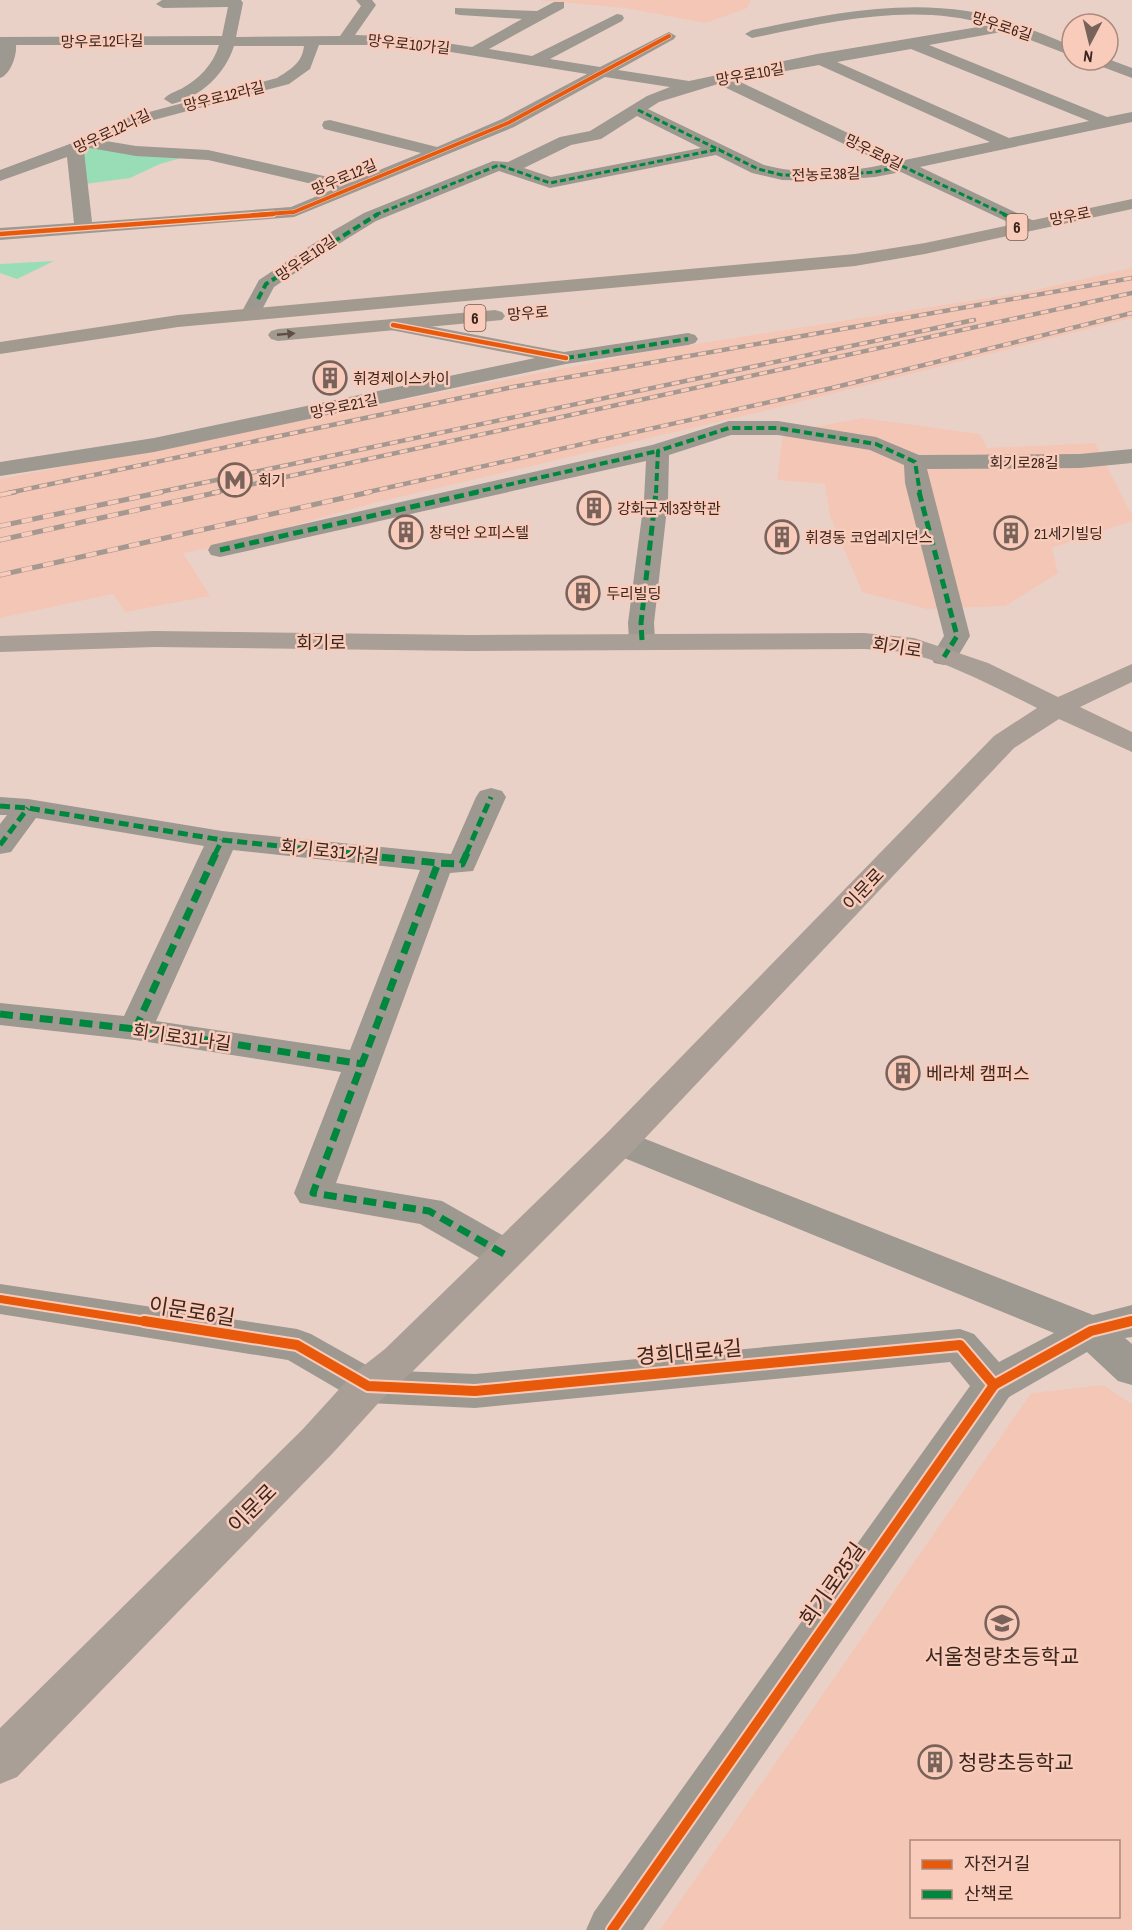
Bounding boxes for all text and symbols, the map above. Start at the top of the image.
street label: 망우로6길 [969,6,1035,46]
north arrow [1060,12,1120,72]
street label: 망우로10가길 [367,29,451,59]
street label: 망우로12다길 [60,30,144,52]
text: N [1082,45,1094,68]
street label: 망우로10길 [714,58,786,90]
street label: 망우로12라길 [181,76,267,116]
street label: 망우로12나길 [70,104,154,158]
street label: 망우로8길 [842,129,906,175]
street label: 망우로12길 [308,154,380,200]
street label: 전농로38길 [791,162,861,186]
street label: 망우로 [1048,202,1092,230]
road number: 6 [1006,214,1028,240]
street label: 망우로10길 [272,230,340,286]
street label: 망우로 [506,301,550,325]
road number: 6 [464,305,486,331]
one-way arrow [277,329,296,339]
building icon: 휘경제이스카이 [312,360,348,396]
place label: 휘경제이스카이 [353,368,450,389]
street label: 망우로21길 [308,389,380,423]
street label: 회기로28길 [990,452,1058,473]
metro station icon: 회기 [217,462,253,498]
place label: 회기 [258,470,286,491]
building icon: 강화군제3장학관 [576,490,612,526]
place label: 강화군제3장학관 [617,498,721,519]
building icon: 창덕안 오피스텔 [388,514,424,550]
building icon: 21세기빌딩 [993,515,1029,551]
building icon: 휘경동 코업레지던스 [764,519,800,555]
place label: 창덕안 오피스텔 [429,522,529,543]
place label: 21세기빌딩 [1034,523,1103,544]
place label: 휘경동 코업레지던스 [805,527,933,548]
building icon: 두리빌딩 [565,575,601,611]
place label: 두리빌딩 [606,583,661,604]
street label: 회기로 [296,630,346,655]
street label: 회기로 [871,631,923,663]
street label: 회기로31가길 [279,833,381,869]
street label: 이문로 [837,862,889,916]
street label: 회기로31나길 [131,1018,233,1056]
building icon: 베라체 캠퍼스 [885,1055,921,1091]
place label: 베라체 캠퍼스 [926,1061,1029,1086]
street label: 이문로6길 [147,1290,237,1332]
street label: 경희대로4길 [635,1333,743,1371]
street label: 이문로 [221,1477,283,1539]
street label: 회기로25길 [792,1536,872,1632]
school or university icon: 서울청량초등학교 [984,1605,1020,1641]
place label: 서울청량초등학교 [925,1642,1079,1671]
building icon: 청량초등학교 [917,1744,953,1780]
place label: 청량초등학교 [958,1748,1074,1777]
legend [910,1840,1120,1918]
text: 자전거길 [964,1851,1030,1876]
text: 산책로 [964,1881,1014,1906]

